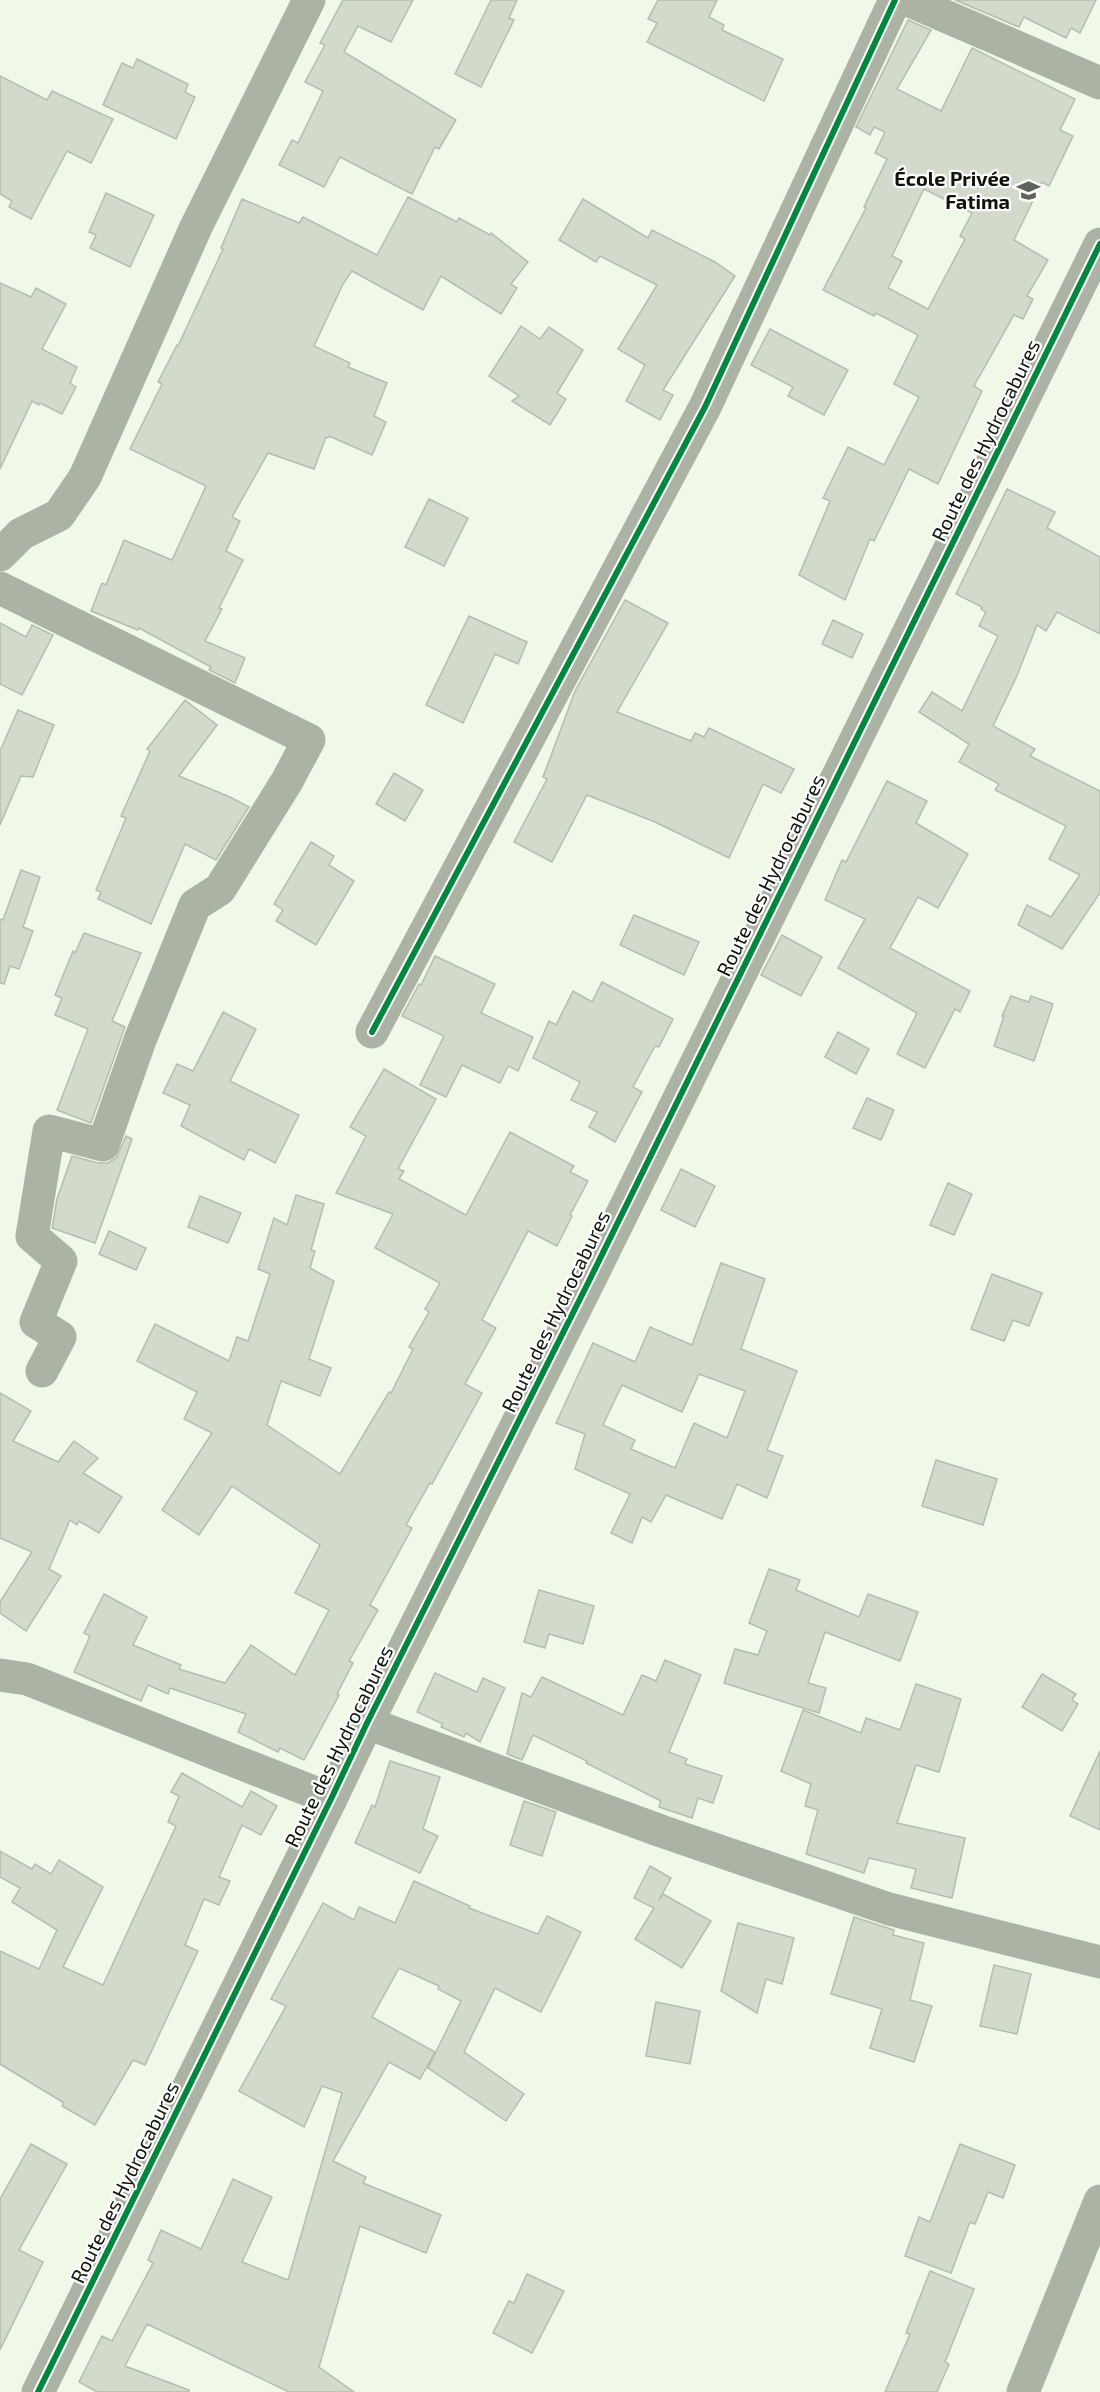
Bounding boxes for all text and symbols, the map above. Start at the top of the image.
place label: École Privée Fatima [894,166,1010,213]
school or university icon: École Privée Fatima [1015,177,1041,203]
street label: Route des Hydrocabures [926,335,1044,545]
street label: Route des Hydrocabures [711,770,829,980]
street label: Route des Hydrocabures [496,1206,614,1416]
street label: Route des Hydrocabures [279,1641,397,1851]
street label: Route des Hydrocabures [65,2077,183,2287]

